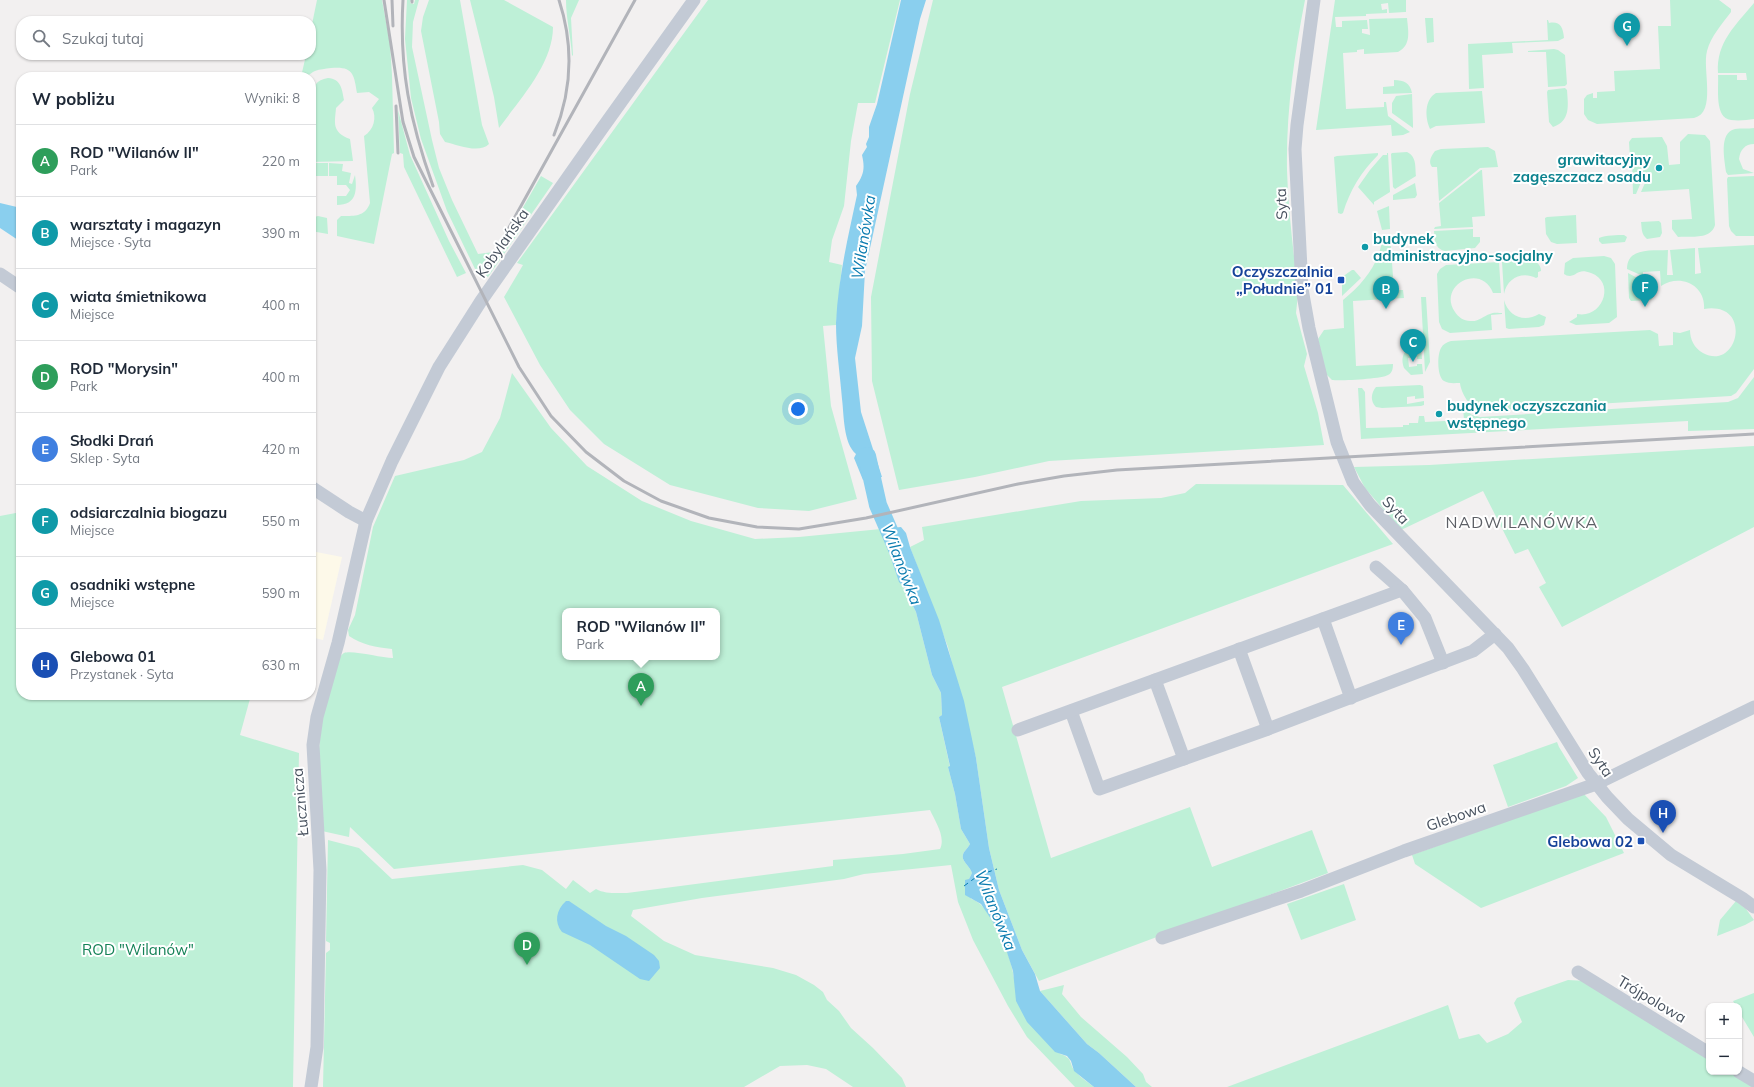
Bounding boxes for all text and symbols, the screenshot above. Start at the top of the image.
pin: G [1614,13,1640,46]
search box [16,16,316,60]
icon: search [30,27,52,49]
text: Szukaj tutaj [62,29,144,48]
text: W pobliżu [32,88,115,109]
text: Wyniki: 8 [244,90,300,106]
text: ROD "Wilanów II" [70,143,199,162]
place label: grawitacyjny zagęszczacz osadu [1513,150,1652,186]
text: A [40,153,50,169]
text: 220 m [262,153,300,169]
text: Park [70,162,97,178]
marker: grawitacyjny zagęszczacz osadu [1654,163,1664,173]
street label: Syta [1271,188,1291,220]
water label: Wilanówka [846,193,880,281]
street label: Kobylańska [471,205,533,281]
text: warsztaty i magazyn [70,215,221,234]
text: B [41,225,49,241]
text: 390 m [262,225,300,241]
place label: budynek administracyjno-socjalny [1373,229,1554,265]
text: Miejsce · Syta [70,234,151,250]
marker: budynek administracyjno-socjalny [1360,242,1370,252]
place label: Oczyszczalnia „Południe” 01 [1232,262,1333,298]
pin: F [1632,274,1658,307]
marker: Oczyszczalnia „Południe” 01 [1336,275,1346,285]
pin: B [1373,276,1399,309]
text: wiata śmietnikowa [70,287,207,306]
text: C [41,297,49,313]
text: 400 m [262,297,300,313]
text: Miejsce [70,306,114,322]
pin: C [1400,329,1426,362]
text: ROD "Morysin" [70,359,178,378]
text: D [40,369,50,385]
text: 400 m [262,369,300,385]
text: Park [70,378,97,394]
place label: budynek oczyszczania wstępnego [1447,396,1607,432]
your location [788,399,808,419]
marker: budynek oczyszczania wstępnego [1434,409,1444,419]
text: Słodki Drań [70,431,154,450]
text: E [41,441,49,457]
text: 420 m [262,441,300,457]
text: Sklep · Syta [70,450,140,466]
street label: Syta [1378,492,1414,528]
text: odsiarczalnia biogazu [70,503,227,522]
district label: NADWILANÓWKA [1446,512,1598,532]
text: F [41,513,49,529]
text: 550 m [262,513,300,529]
water label: Wilanówka [877,521,927,608]
text: Miejsce [70,522,114,538]
text: osadniki wstępne [70,575,195,594]
text: G [40,585,50,601]
text: 590 m [262,585,300,601]
text: Miejsce [70,594,114,610]
popup [562,608,720,660]
pin: E [1388,612,1414,645]
text: ROD "Wilanów II" [577,617,705,636]
text: Park [577,636,604,652]
text: Glebowa 01 [70,647,156,666]
text: H [40,657,50,673]
text: 630 m [262,657,300,673]
text: Przystanek · Syta [70,666,174,682]
pin: A [628,673,654,706]
street label: Syta [1584,744,1618,780]
street label: Łucznicza [288,767,313,838]
street label: Glebowa [1424,797,1488,835]
pin: H [1650,800,1676,833]
place label: Glebowa 02 [1547,832,1633,851]
marker: Glebowa 02 [1636,836,1646,846]
water label: Wilanówka [971,867,1021,954]
pin: D [514,932,540,965]
park label: ROD "Wilanów" [82,940,194,959]
street label: Trójpolowa [1614,971,1690,1027]
map controls [1706,1003,1742,1075]
button: + [1706,1003,1742,1039]
button: − [1706,1039,1742,1075]

